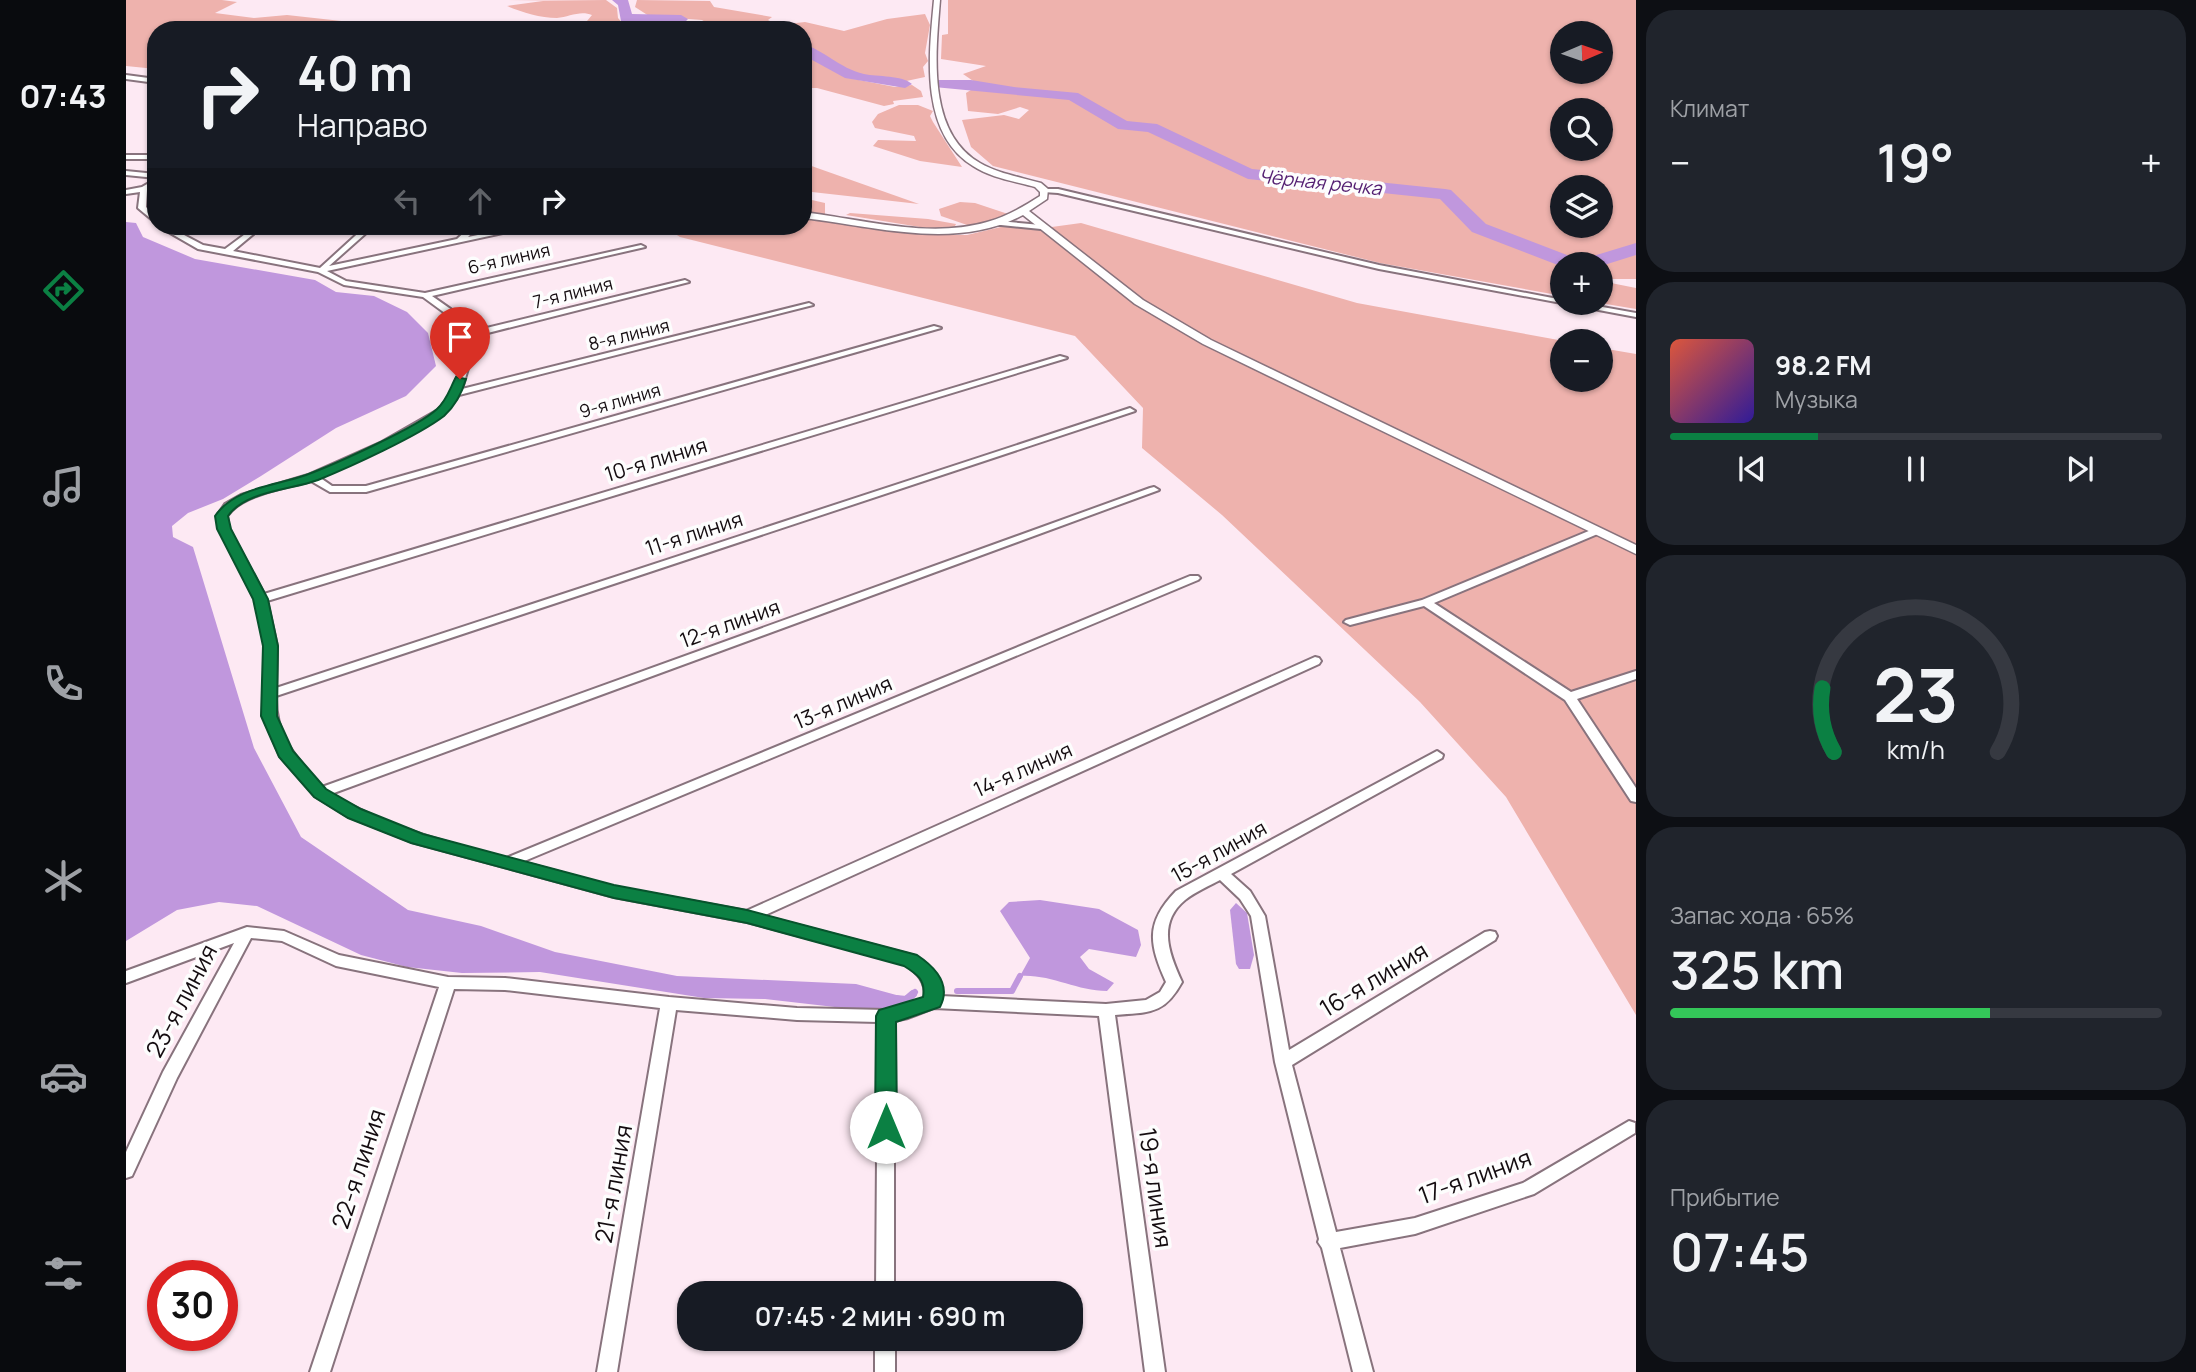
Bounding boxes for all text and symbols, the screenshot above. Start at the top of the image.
north arrow [1550,21,1614,84]
map controls [1550,21,1613,392]
text: 40 m [297,39,413,106]
icon: right [182,49,273,140]
text: 07:43 [19,74,107,118]
text: Климат [1670,92,1749,124]
button: search [1550,98,1613,161]
text: Направо [297,103,428,147]
text: 19° [1876,127,1954,198]
text: − [1670,136,1691,188]
text: + [2140,136,2162,188]
water label: Чёрная речка [1257,163,1384,202]
button: layers [1550,175,1613,238]
icon: left [388,182,426,220]
icon: ahead [461,182,499,220]
icon: right [534,182,572,220]
street label: 6-я линия [465,237,552,279]
button: + [1550,252,1613,315]
icon: directions [39,266,88,315]
street label: 7-я линия [530,271,615,314]
pin [430,307,490,379]
street label: 8-я линия [586,312,672,356]
icon: arrive [441,318,479,356]
button: − [1550,329,1613,392]
text: 98.2 FM [1775,347,1872,383]
street label: 9-я линия [576,377,663,423]
text: Музыка [1775,383,1858,415]
street label: 10-я линия [601,430,710,488]
icon: previous [1733,450,1771,488]
icon: pause [1897,450,1935,488]
icon: next [2061,450,2099,488]
icon: music [39,462,88,511]
street label: 11-я линия [641,504,746,562]
street label: 12-я линия [676,592,784,654]
text: 23 [1873,644,1959,744]
icon: phone [39,659,88,708]
street label: 13-я линия [789,669,896,735]
text: km/h [1887,732,1945,767]
street label: 14-я линия [969,735,1076,803]
street label: 15-я линия [1166,813,1271,889]
icon: climate [39,856,88,905]
text: Запас хода · 65% [1670,899,1854,931]
street label: 16-я линия [1313,933,1434,1024]
text: 325 km [1670,934,1844,1005]
street label: 23-я линия [137,938,224,1063]
icon: car [39,1052,88,1101]
position arrow [849,1090,923,1164]
street label: 22-я линия [323,1104,392,1233]
street label: 21-я линия [586,1122,639,1246]
street label: 19-я линия [1132,1126,1181,1250]
street label: 17-я линия [1413,1140,1535,1211]
text: Прибытие [1670,1181,1780,1213]
text: 07:45 [1670,1216,1809,1287]
icon: filters [39,1249,88,1298]
speed limit sign: 30 [147,1260,238,1351]
text: 07:45 · 2 мин · 690 m [755,1298,1005,1334]

